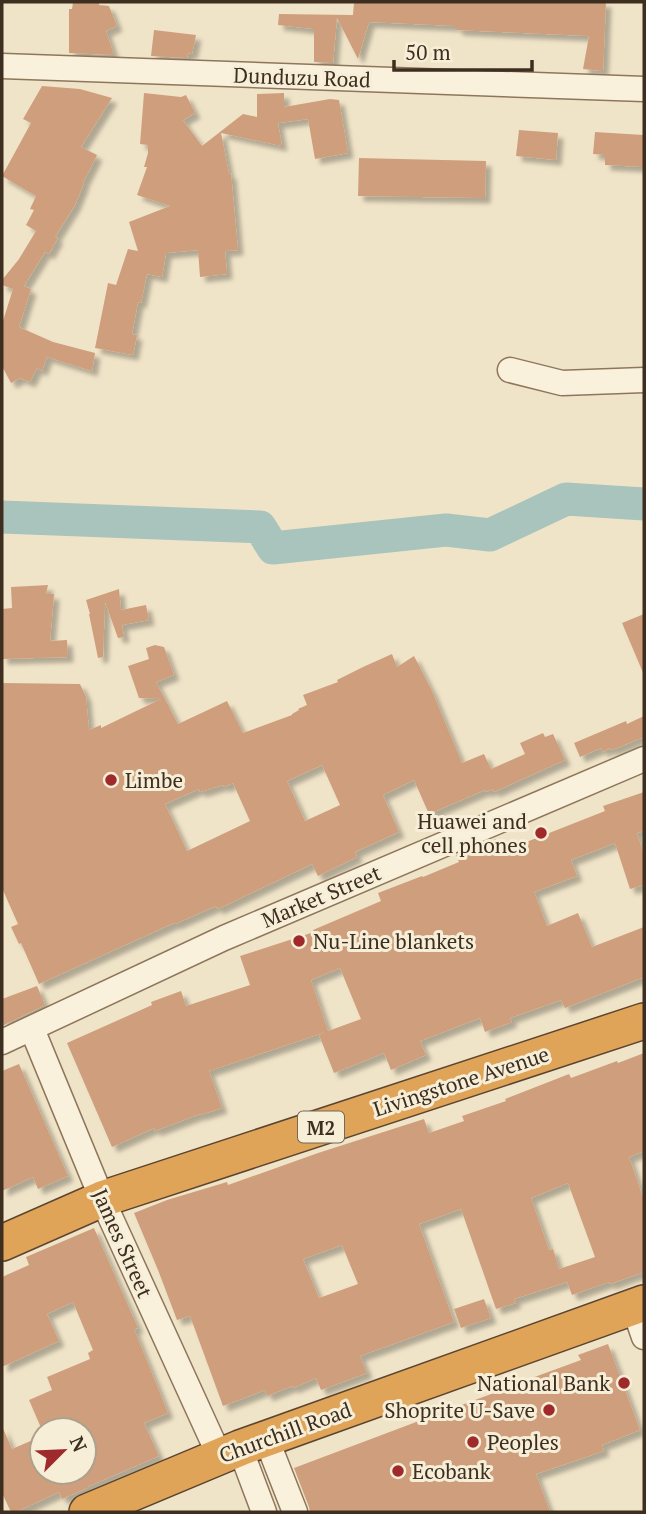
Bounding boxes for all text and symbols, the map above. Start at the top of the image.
scale bar [394,28,532,72]
text: 50 m [405,38,451,66]
street label: Dunduzu Road [233,61,371,93]
place label: Limbe [125,766,183,794]
marker: Limbe [103,772,119,788]
place label: Huawei and cell phones [417,807,527,859]
marker: Huawei and cell phones [533,825,549,841]
street label: Market Street [257,858,385,934]
place label: Nu-Line blankets [313,927,474,955]
marker: Nu-Line blankets [291,933,307,949]
street label: Livingstone Avenue [369,1039,553,1123]
road number: M2 [298,1112,344,1142]
street label: James Street [86,1184,160,1302]
place label: National Bank [477,1369,610,1397]
marker: National Bank [616,1375,632,1391]
street label: Churchill Road [215,1395,355,1469]
place label: Shoprite U-Save [384,1396,535,1424]
marker: Shoprite U-Save [541,1402,557,1418]
north arrow [28,1416,98,1486]
place label: Peoples [487,1428,559,1456]
text: N [65,1432,94,1456]
marker: Peoples [465,1434,481,1450]
place label: Ecobank [412,1457,491,1485]
marker: Ecobank [390,1463,406,1479]

